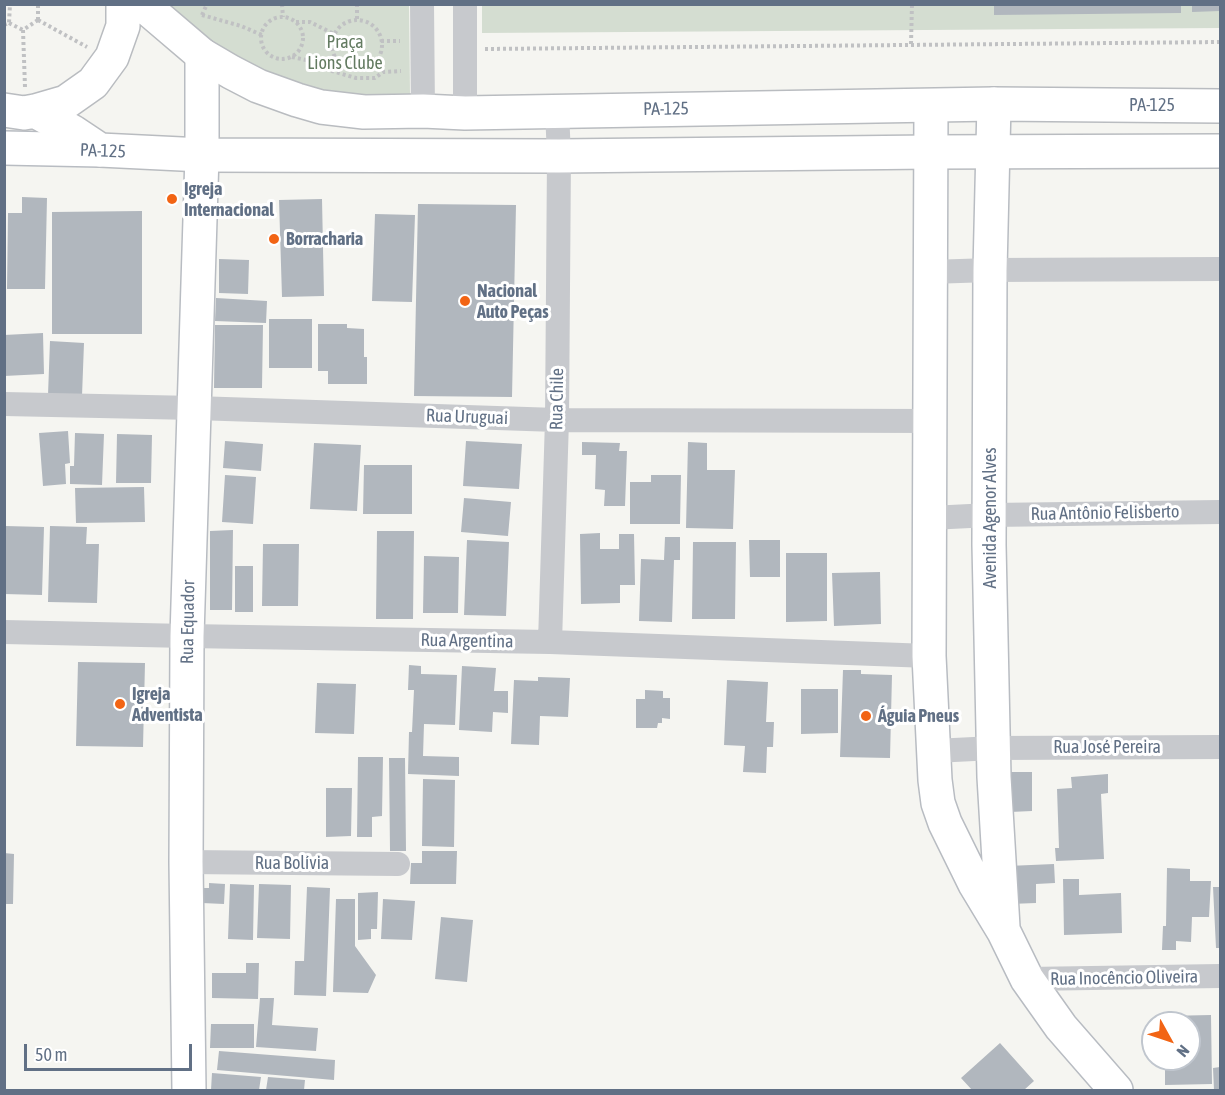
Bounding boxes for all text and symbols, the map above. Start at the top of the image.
park label: Praça Lions Clube [307,31,383,74]
street label: PA-125 [1129,94,1175,116]
street label: PA-125 [643,98,689,120]
street label: PA-125 [80,139,126,163]
place label: Igreja Internacional [184,178,274,220]
marker: Igreja Internacional [165,192,179,206]
place label: Borracharia [286,228,363,250]
marker: Borracharia [267,232,281,246]
place label: Nacional Auto Peças [477,280,549,322]
marker: Nacional Auto Peças [458,294,472,308]
street label: Rua Chile [546,368,568,430]
street label: Rua Uruguai [426,405,508,429]
street label: Avenida Agenor Alves [979,448,1001,588]
street label: Rua Antônio Felisberto [1030,501,1180,525]
street label: Rua Equador [176,580,200,664]
street label: Rua Argentina [420,629,514,653]
place label: Igreja Adventista [132,683,203,726]
marker: Igreja Adventista [113,697,127,711]
place label: Águia Pneus [878,705,959,727]
marker: Águia Pneus [859,709,873,723]
street label: Rua José Pereira [1053,736,1161,758]
street label: Rua Bolívia [255,852,329,874]
street label: Rua Inocêncio Oliveira [1050,966,1198,990]
north arrow [1141,1011,1201,1071]
scale bar [27,1032,195,1070]
text: N [1173,1042,1193,1061]
text: 50 m [35,1044,67,1065]

